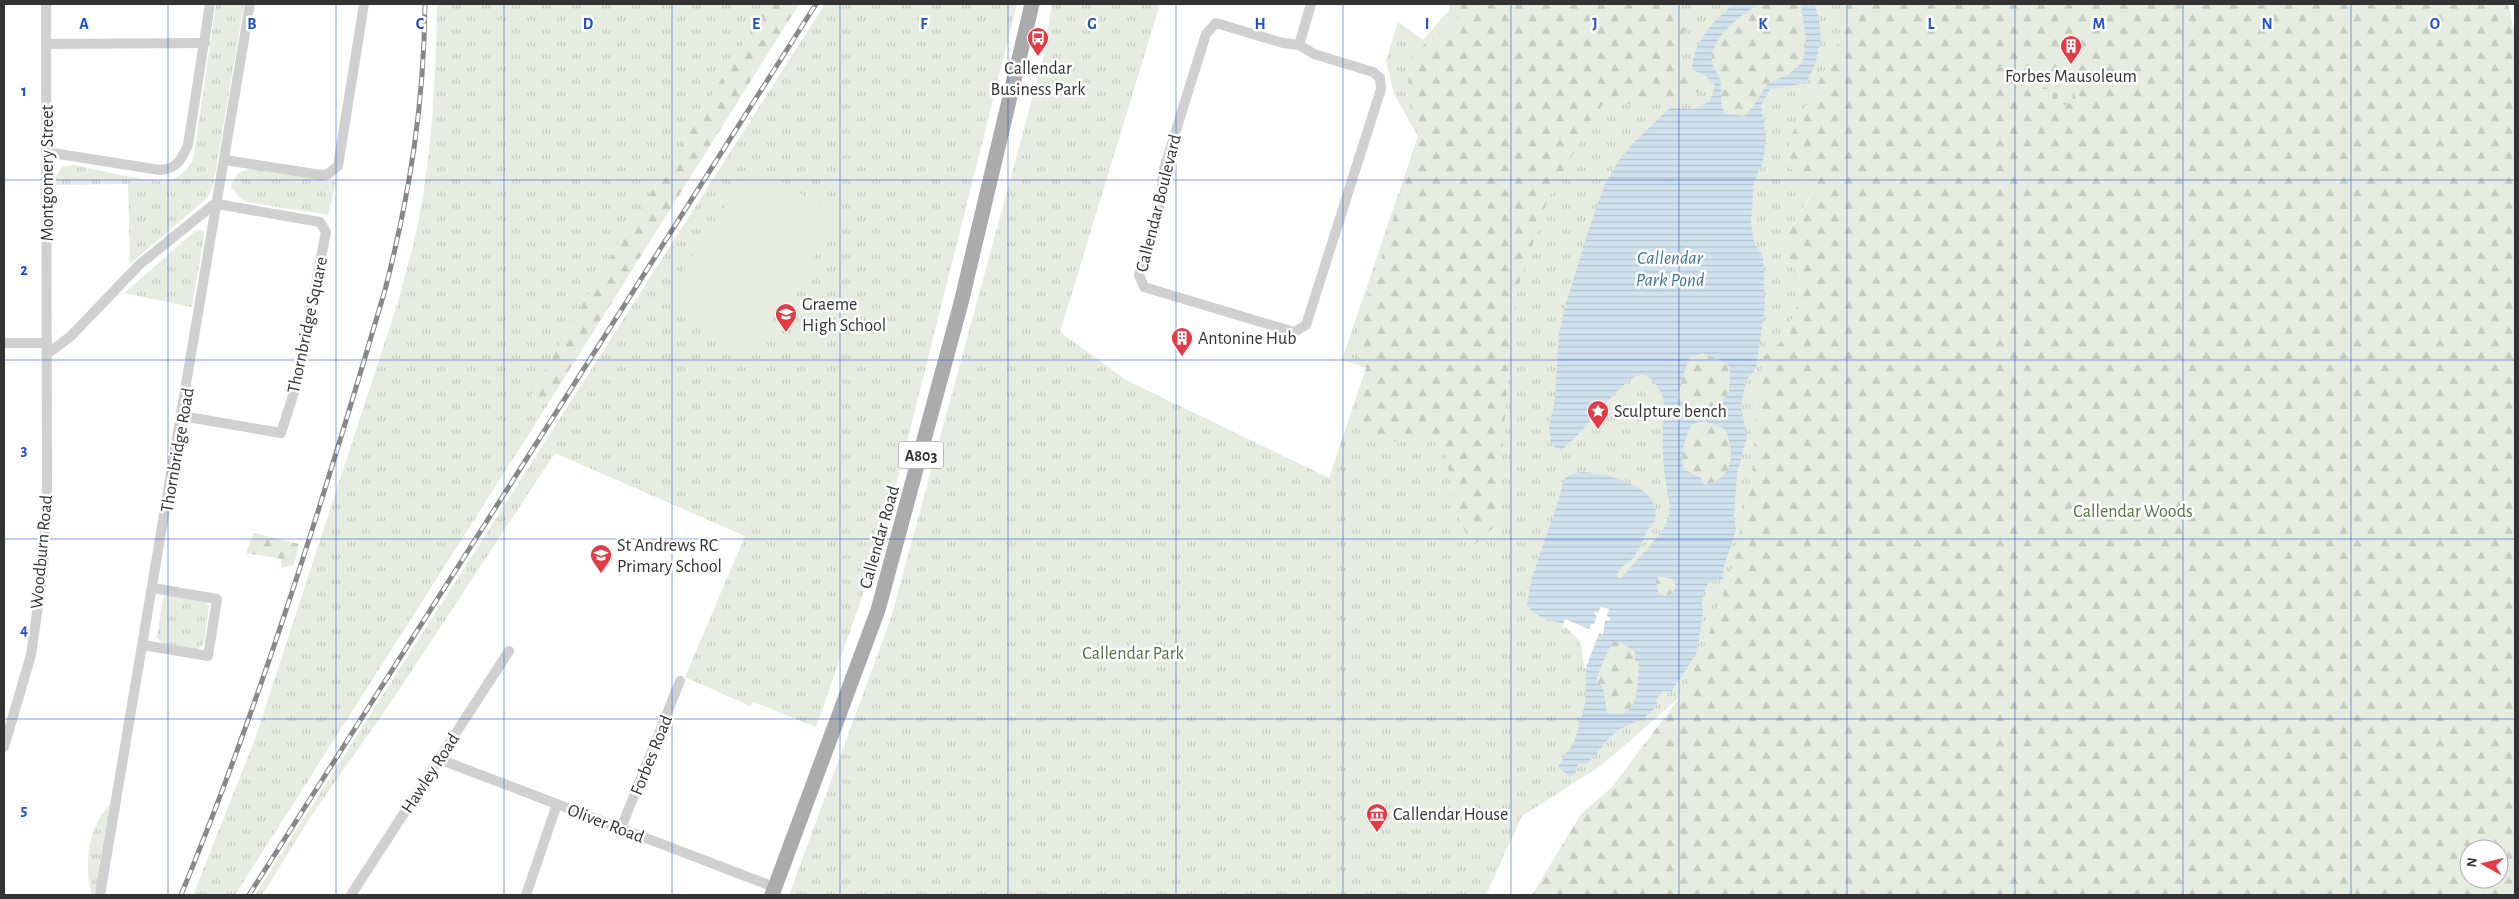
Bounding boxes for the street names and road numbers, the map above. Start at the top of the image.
street label: Montgomery Street [39,105,57,241]
street label: Callendar Boulevard [1133,133,1185,274]
street label: Thornbridge Square [285,255,331,395]
street label: Thornbridge Road [158,386,198,514]
road number: A803 [898,442,944,468]
street label: Callendar Road [857,484,903,591]
street label: Woodburn Road [28,494,56,610]
street label: Forbes Road [628,713,676,798]
street label: Hawley Road [398,730,463,817]
street label: Oliver Road [565,801,646,847]

